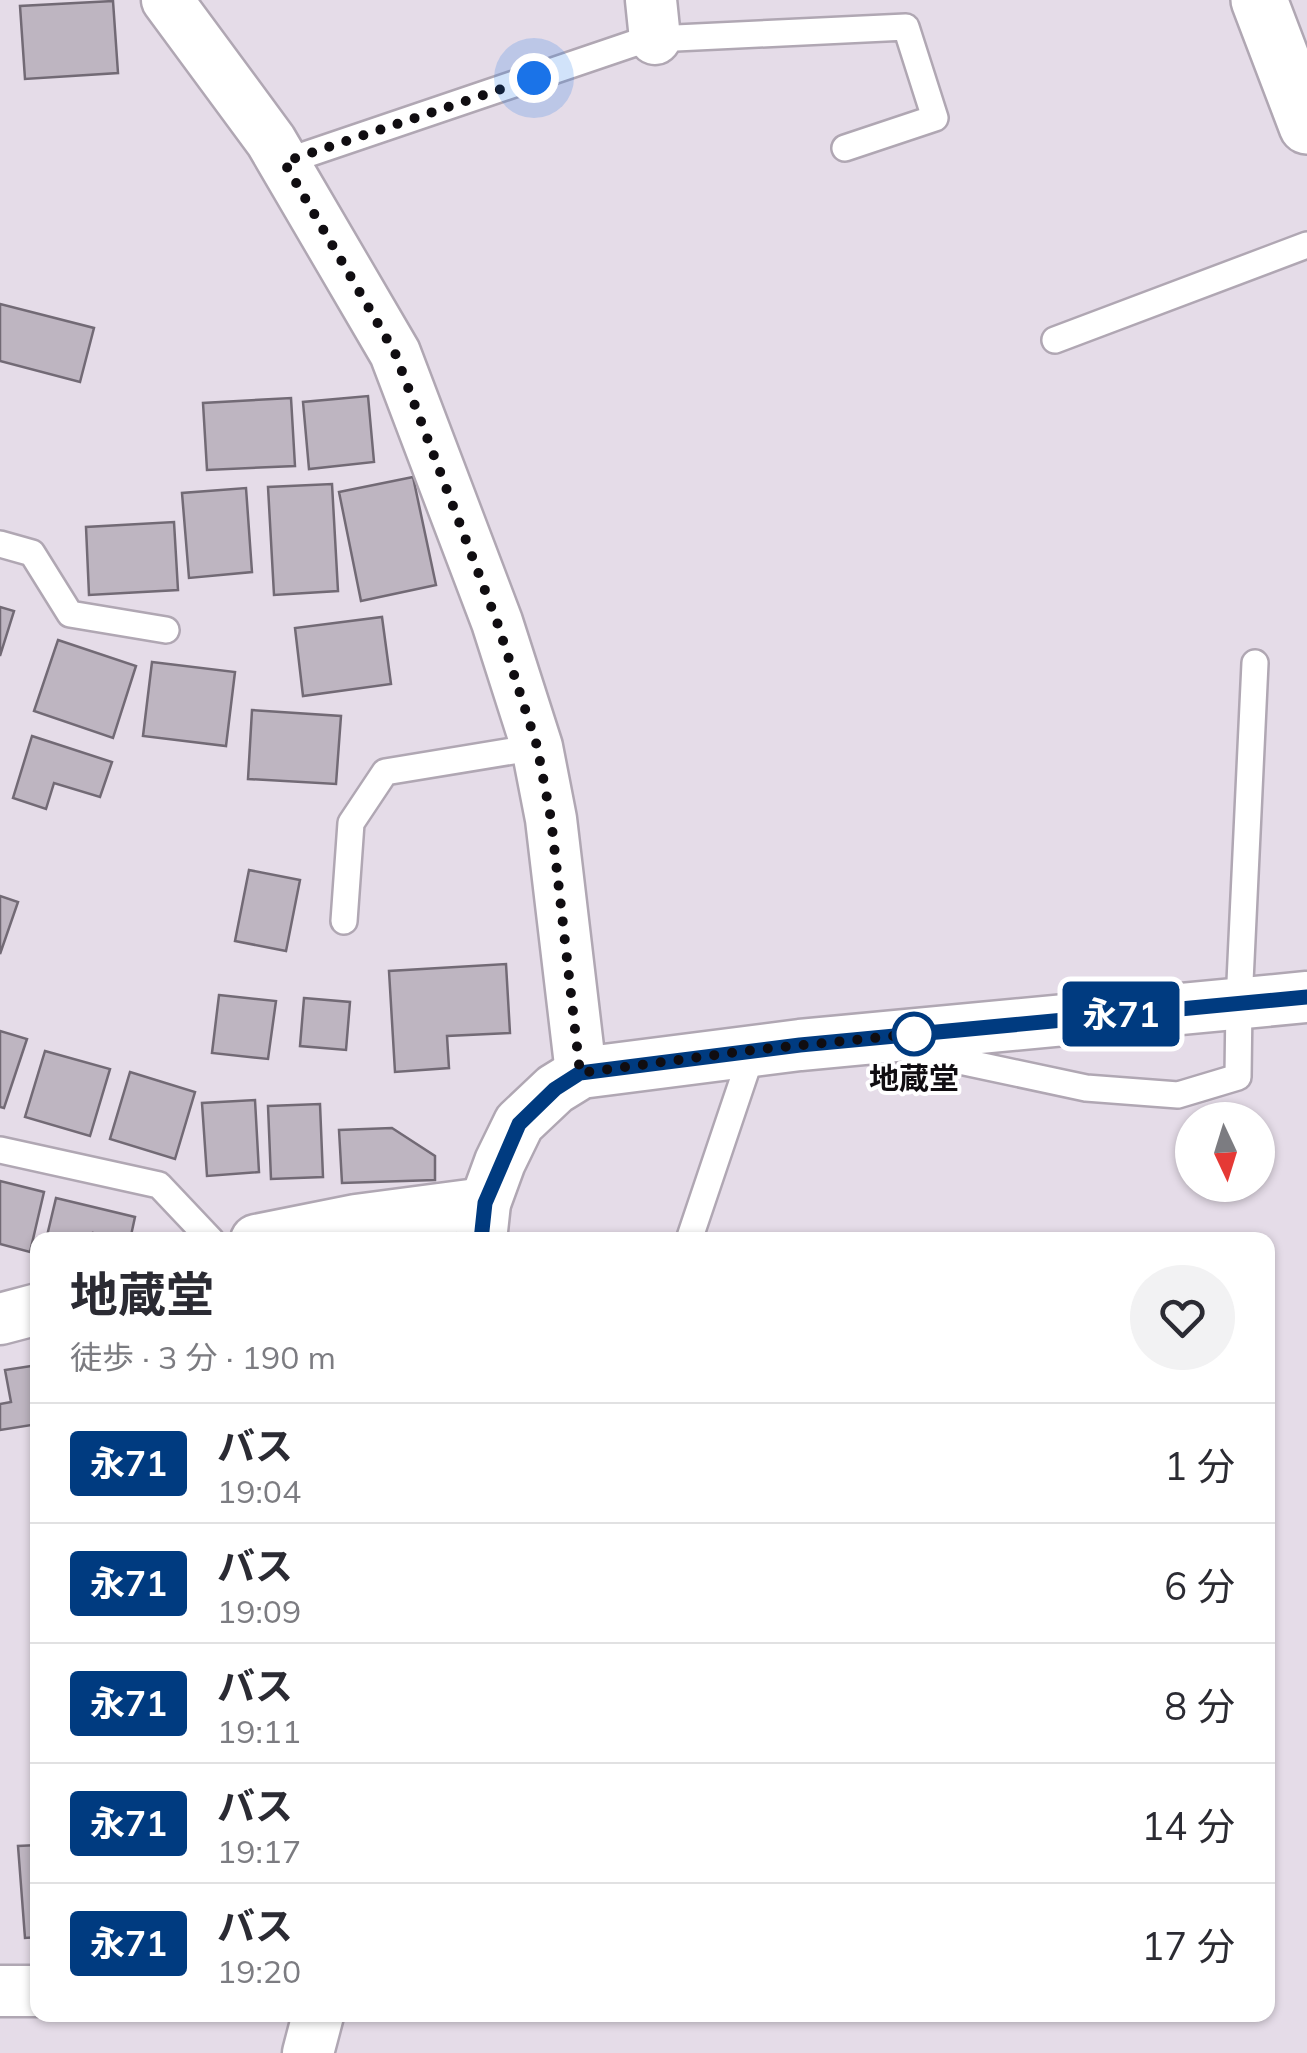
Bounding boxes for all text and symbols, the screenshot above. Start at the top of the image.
your location [509,53,559,103]
line badge: 永71 [1064,982,1178,1046]
text: 永71 [1082,992,1160,1036]
marker: 地蔵堂 [893,1013,935,1055]
place label: 地蔵堂 [869,1059,959,1097]
north arrow [1175,1102,1275,1202]
map controls [1175,1102,1275,1202]
text: 地蔵堂 [70,1264,214,1324]
button: heart [1130,1265,1235,1370]
text: 徒歩 · 3 分 · 190 m [70,1337,336,1377]
text: バス [217,1422,293,1470]
text: 永71 [90,1441,167,1485]
text: 1 分 [1164,1442,1235,1490]
text: 19:04 [217,1471,301,1511]
text: バス [217,1542,293,1590]
text: 永71 [90,1561,167,1605]
text: 6 分 [1164,1562,1235,1610]
text: 19:09 [217,1591,301,1631]
text: バス [217,1662,293,1710]
text: 永71 [90,1681,167,1725]
text: 8 分 [1164,1682,1235,1730]
text: 19:11 [217,1711,301,1751]
text: バス [217,1782,293,1830]
text: 永71 [90,1801,167,1845]
text: 14 分 [1141,1802,1235,1850]
text: 19:17 [217,1831,301,1871]
text: バス [217,1902,293,1950]
text: 永71 [90,1921,167,1965]
text: 17 分 [1141,1922,1235,1970]
text: 19:20 [217,1951,301,1991]

